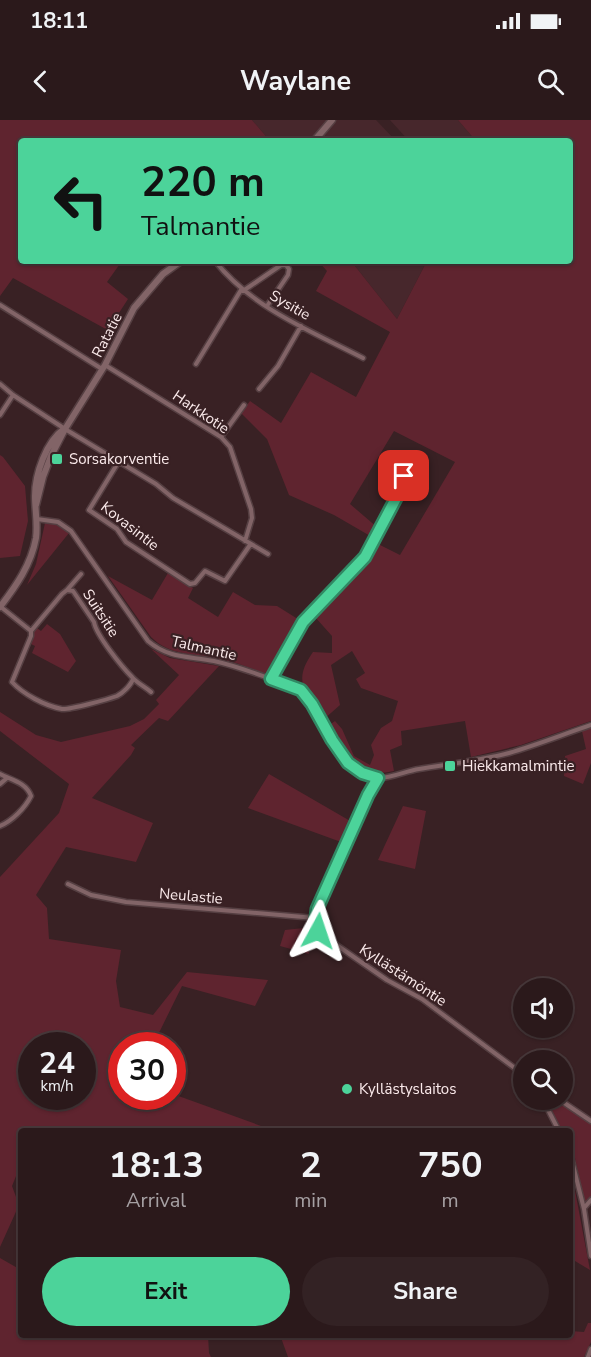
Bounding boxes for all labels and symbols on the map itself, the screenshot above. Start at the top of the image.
street label: Sysitie [266,285,314,325]
street label: Ratatie [87,309,127,361]
street label: Harkkotie [169,386,233,438]
place label: Sorsakorventie [69,449,169,469]
pin [378,450,429,501]
marker: Sorsakorventie [50,452,64,466]
street label: Kovasintie [97,497,163,555]
street label: Suitsitie [78,585,124,641]
street label: Talmantie [169,631,239,665]
place label: Hiekkamalmintie [462,756,575,776]
marker: Hiekkamalmintie [443,759,457,773]
street label: Neulastie [158,883,224,909]
position arrow [286,899,350,963]
street label: Kyllästämöntie [356,939,450,1011]
speed limit sign: 30 [108,1032,186,1110]
place label: Kyllästyslaitos [359,1079,456,1099]
marker: Kyllästyslaitos [340,1082,354,1096]

